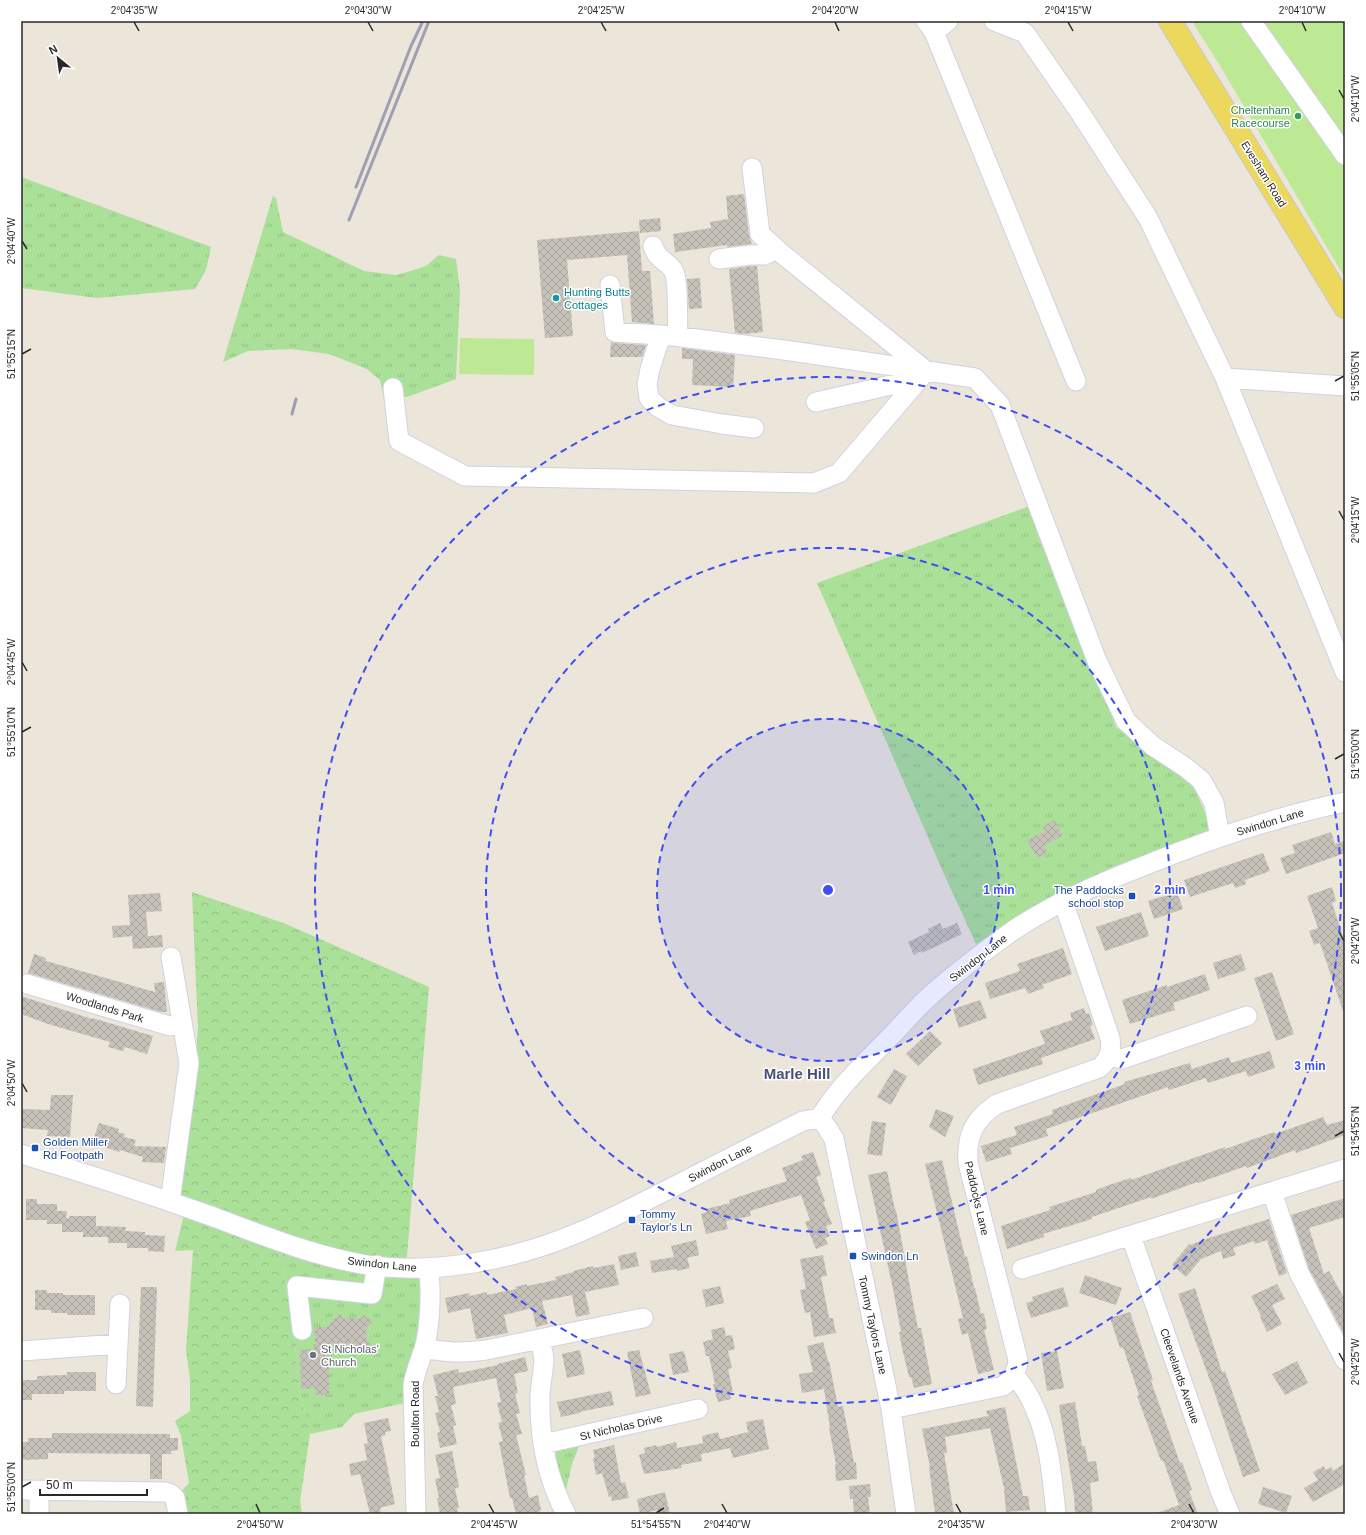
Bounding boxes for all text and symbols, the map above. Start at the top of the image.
text: 2°04'35"W [111,5,158,16]
text: 2°04'30"W [345,5,392,16]
text: 2°04'25"W [578,5,625,16]
text: 2°04'20"W [812,5,859,16]
text: 2°04'15"W [1045,5,1092,16]
text: 2°04'10"W [1279,5,1326,16]
north arrow [38,38,78,78]
text: N [47,42,60,56]
text: 2°04'10"W [1350,75,1361,122]
place label: Cheltenham Racecourse [1231,104,1290,129]
marker: Cheltenham Racecourse [1293,111,1303,121]
street label: Evesham Road [1239,139,1289,209]
text: 2°04'40"W [6,217,17,264]
place label: Hunting Butts Cottages [564,286,631,311]
marker: Hunting Butts Cottages [551,293,561,303]
text: 51°55'15"N [6,329,17,379]
text: 51°55'05"N [1350,351,1361,401]
text: 2°04'15"W [1350,496,1361,543]
text: 2°04'45"W [6,638,17,685]
text: 51°55'10"N [6,707,17,757]
text: 51°55'00"N [1350,729,1361,779]
street label: Swindon Lane [1235,806,1305,838]
centre of rings [821,883,835,897]
text: 1 min [983,883,1015,897]
text: 2 min [1154,883,1186,897]
place label: The Paddocks school stop [1054,884,1124,909]
marker: The Paddocks school stop [1127,891,1137,901]
text: 2°04'20"W [1350,917,1361,964]
street label: Swindon Lane [947,932,1009,984]
street label: Woodlands Park [65,989,146,1025]
text: 2°04'50"W [6,1059,17,1106]
text: 3 min [1294,1059,1326,1073]
district label: Marle Hill [764,1065,830,1082]
text: 51°54'55"N [1350,1106,1361,1156]
place label: Golden Miller Rd Footpath [43,1136,108,1161]
street label: Swindon Lane [686,1142,754,1184]
marker: Golden Miller Rd Footpath [30,1143,40,1153]
street label: Paddocks Lane [963,1160,991,1236]
place label: Tommy Taylor's Ln [640,1208,692,1233]
marker: Tommy Taylor's Ln [627,1215,637,1225]
place label: Swindon Ln [861,1250,919,1262]
marker: Swindon Ln [848,1251,858,1261]
street label: Swindon Lane [347,1254,417,1274]
street label: Tommy Taylors Lane [857,1275,889,1375]
street label: Cleevelands Avenue [1158,1327,1202,1425]
text: 2°04'25"W [1350,1338,1361,1385]
place label: St Nicholas' Church [321,1343,379,1368]
marker: St Nicholas' Church [308,1350,318,1360]
street label: Boulton Road [409,1381,421,1447]
street label: St Nicholas Drive [579,1412,663,1442]
text: 51°55'00"N [6,1462,17,1512]
scale bar [40,1471,147,1497]
text: 50 m [46,1478,73,1492]
text: 2°04'50"W [237,1519,284,1530]
text: 2°04'45"W [471,1519,518,1530]
text: 51°54'55"N [631,1519,681,1530]
text: 2°04'40"W [704,1519,751,1530]
text: 2°04'35"W [938,1519,985,1530]
text: 2°04'30"W [1171,1519,1218,1530]

